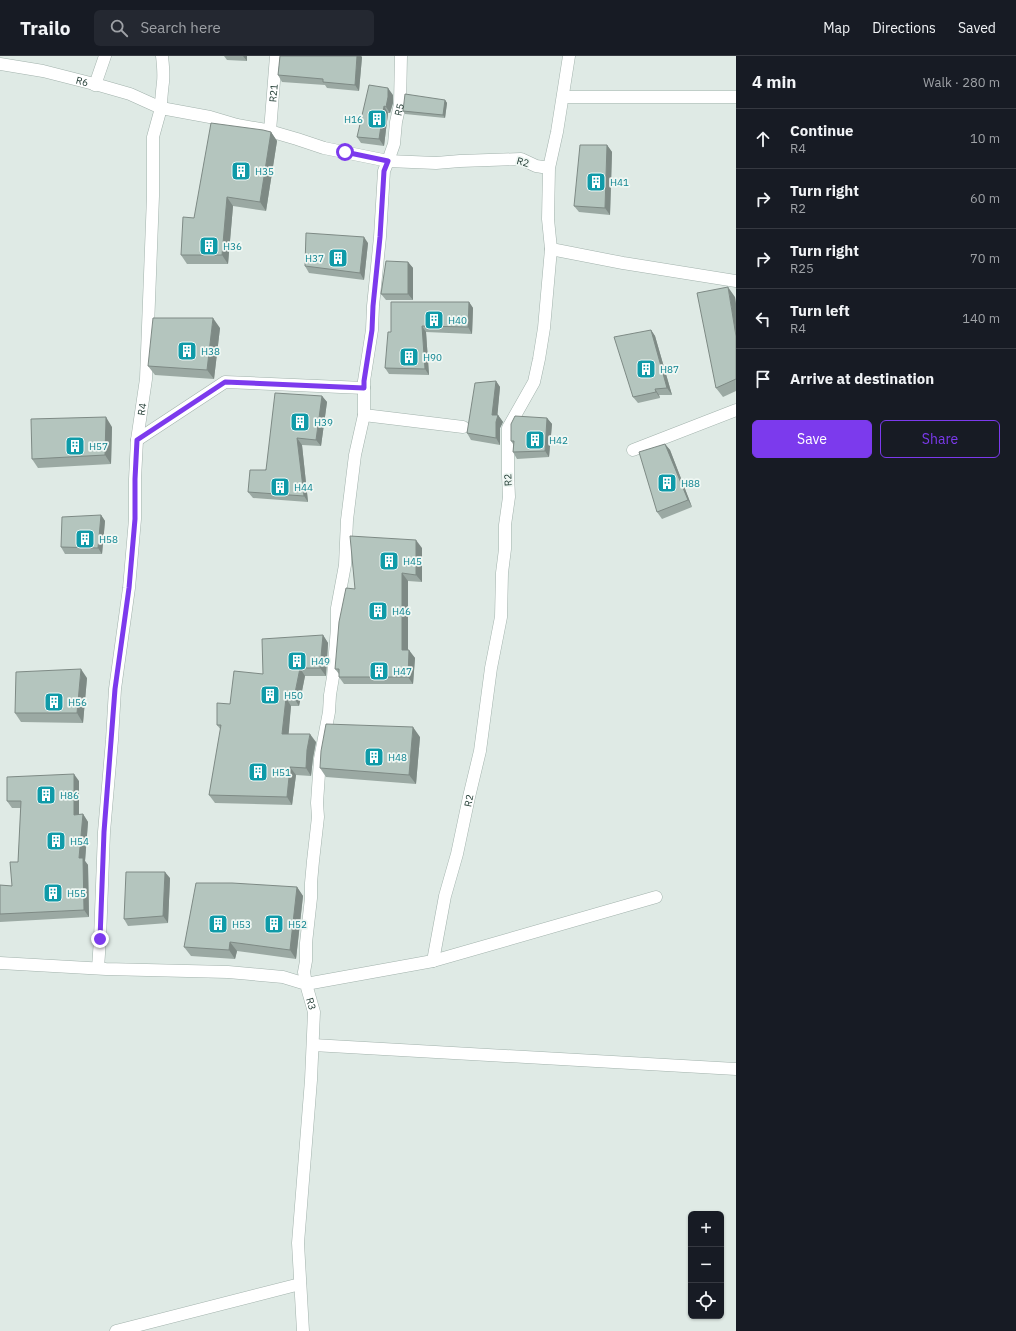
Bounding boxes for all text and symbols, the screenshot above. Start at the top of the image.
search box [94,10,374,46]
text: Trailo [20,16,70,40]
icon: search [108,17,130,39]
text: Search here [140,18,221,37]
text: Map [823,19,850,37]
text: Directions [872,19,936,37]
text: Saved [958,19,996,37]
text: 4 min [752,71,796,93]
street label: R6 [75,73,90,89]
text: Walk · 280 m [923,74,1000,91]
street label: R21 [266,83,280,103]
street label: R5 [391,102,406,117]
building icon: H16 [366,108,388,130]
place label: H16 [344,113,363,126]
text: Continue [790,121,854,140]
icon: ahead [752,128,774,150]
text: 10 m [970,130,1000,147]
text: R4 [790,140,806,157]
route start [336,143,354,161]
street label: R2 [515,154,531,170]
building icon: H35 [230,160,252,182]
place label: H35 [255,165,274,178]
building icon: H41 [585,171,607,193]
place label: H41 [610,176,629,189]
text: Turn right [790,181,859,200]
icon: right [752,188,774,210]
text: 60 m [970,190,1000,207]
text: R2 [790,200,806,217]
building icon: H36 [198,235,220,257]
place label: H36 [223,240,242,253]
text: Turn right [790,241,859,260]
building icon: H37 [327,247,349,269]
icon: right [752,248,774,270]
text: 70 m [970,250,1000,267]
place label: H37 [305,252,324,265]
text: R25 [790,260,814,277]
text: Turn left [790,301,850,320]
icon: left [752,308,774,330]
building icon: H40 [423,309,445,331]
text: 140 m [962,310,1000,327]
place label: H40 [448,314,467,327]
text: R4 [790,320,806,337]
building icon: H38 [176,340,198,362]
place label: H38 [201,345,220,358]
building icon: H90 [398,346,420,368]
place label: H90 [423,351,442,364]
building icon: H87 [635,358,657,380]
place label: H87 [660,363,679,376]
icon: arrive [752,368,774,390]
text: Arrive at destination [790,369,934,388]
street label: R4 [134,402,149,416]
building icon: H39 [289,411,311,433]
place label: H39 [314,416,333,429]
button: Save [752,420,872,458]
button: Share [880,420,1000,458]
building icon: H42 [524,429,546,451]
place label: H42 [549,434,568,447]
building icon: H57 [64,435,86,457]
place label: H57 [89,440,108,453]
building icon: H88 [656,472,678,494]
street label: R2 [501,473,515,487]
building icon: H44 [269,476,291,498]
place label: H88 [681,477,700,490]
place label: H44 [294,481,313,494]
building icon: H58 [74,528,96,550]
place label: H58 [99,533,118,546]
building icon: H45 [378,550,400,572]
place label: H45 [403,555,422,568]
building icon: H46 [367,600,389,622]
place label: H46 [392,605,411,618]
building icon: H49 [286,650,308,672]
place label: H49 [311,655,330,668]
building icon: H47 [368,660,390,682]
place label: H47 [393,665,412,678]
building icon: H50 [259,684,281,706]
place label: H50 [284,689,303,702]
building icon: H56 [43,691,65,713]
place label: H56 [68,696,87,709]
building icon: H48 [363,746,385,768]
place label: H48 [388,751,407,764]
building icon: H51 [247,761,269,783]
place label: H51 [272,766,291,779]
building icon: H86 [35,784,57,806]
place label: H86 [60,789,79,802]
street label: R2 [461,793,476,808]
building icon: H54 [45,830,67,852]
place label: H54 [70,835,89,848]
building icon: H55 [42,882,64,904]
place label: H55 [67,887,86,900]
building icon: H53 [207,913,229,935]
building icon: H52 [263,913,285,935]
place label: H53 [232,918,251,931]
place label: H52 [288,918,307,931]
route end [91,930,109,948]
street label: R3 [304,996,320,1011]
map controls [688,1211,724,1319]
button: + [688,1211,724,1247]
button: − [688,1247,724,1283]
button: locate [688,1283,724,1319]

